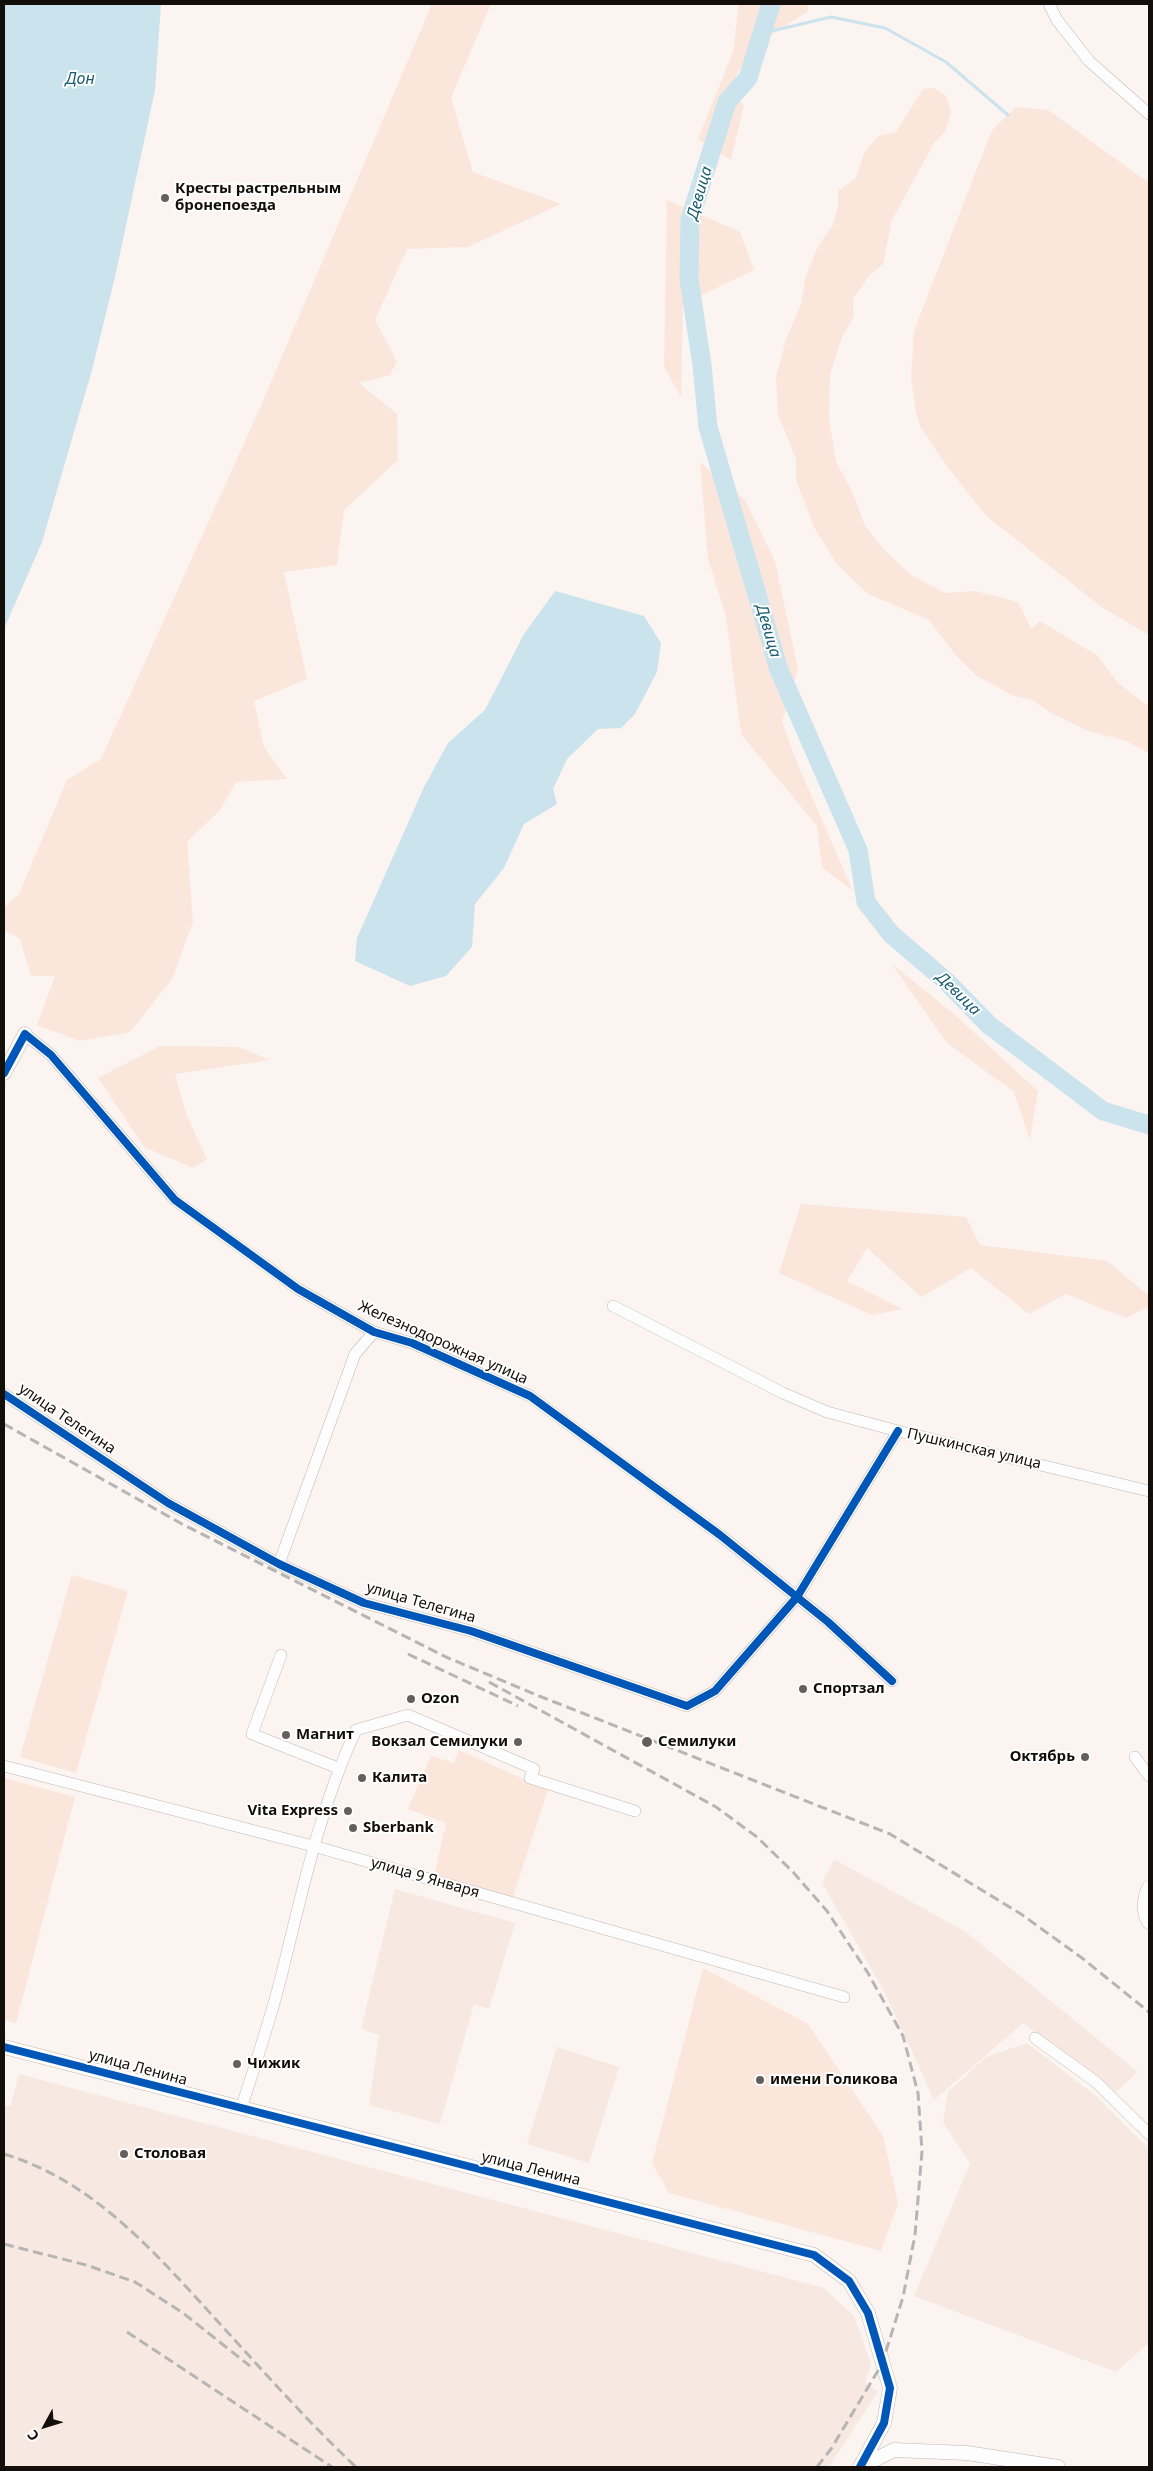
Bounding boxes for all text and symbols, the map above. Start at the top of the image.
water label: Дон [65,69,95,89]
water label: Девица [683,164,717,222]
place label: Кресты растрельным бронепоезда [175,180,341,215]
marker: Кресты растрельным бронепоезда [159,192,171,204]
water label: Девица [751,602,785,660]
water label: Девица [932,968,984,1020]
street label: Железнодорожная улица [355,1297,531,1389]
street label: улица Телегина [15,1380,119,1458]
street label: Пушкинская улица [905,1425,1043,1473]
street label: улица Телегина [364,1579,478,1627]
place label: Спортзал [813,1680,885,1698]
marker: Спортзал [797,1683,809,1695]
place label: Ozon [421,1690,459,1708]
marker: Ozon [405,1693,417,1705]
place label: Магнит [296,1726,354,1744]
marker: Магнит [280,1729,292,1741]
place label: Вокзал Семилуки [371,1733,508,1751]
place label: Семилуки [658,1733,736,1751]
marker: Семилуки [640,1735,654,1749]
marker: Вокзал Семилуки [512,1736,524,1748]
place label: Октябрь [1010,1748,1075,1766]
marker: Октябрь [1079,1751,1091,1763]
place label: Калита [372,1769,427,1787]
marker: Калита [356,1772,368,1784]
place label: Vita Express [247,1802,338,1820]
marker: Vita Express [342,1805,354,1817]
place label: Sberbank [363,1819,434,1837]
marker: Sberbank [347,1822,359,1834]
street label: улица 9 Января [369,1854,481,1902]
street label: улица Ленина [87,2046,189,2090]
place label: Чижик [247,2055,300,2073]
marker: Чижик [231,2058,243,2070]
place label: имени Голикова [770,2071,898,2089]
marker: имени Голикова [754,2074,766,2086]
place label: Столовая [134,2145,206,2163]
marker: Столовая [118,2148,130,2160]
street label: улица Ленина [480,2148,582,2190]
north arrow [20,2401,70,2451]
text: С [23,2426,43,2445]

